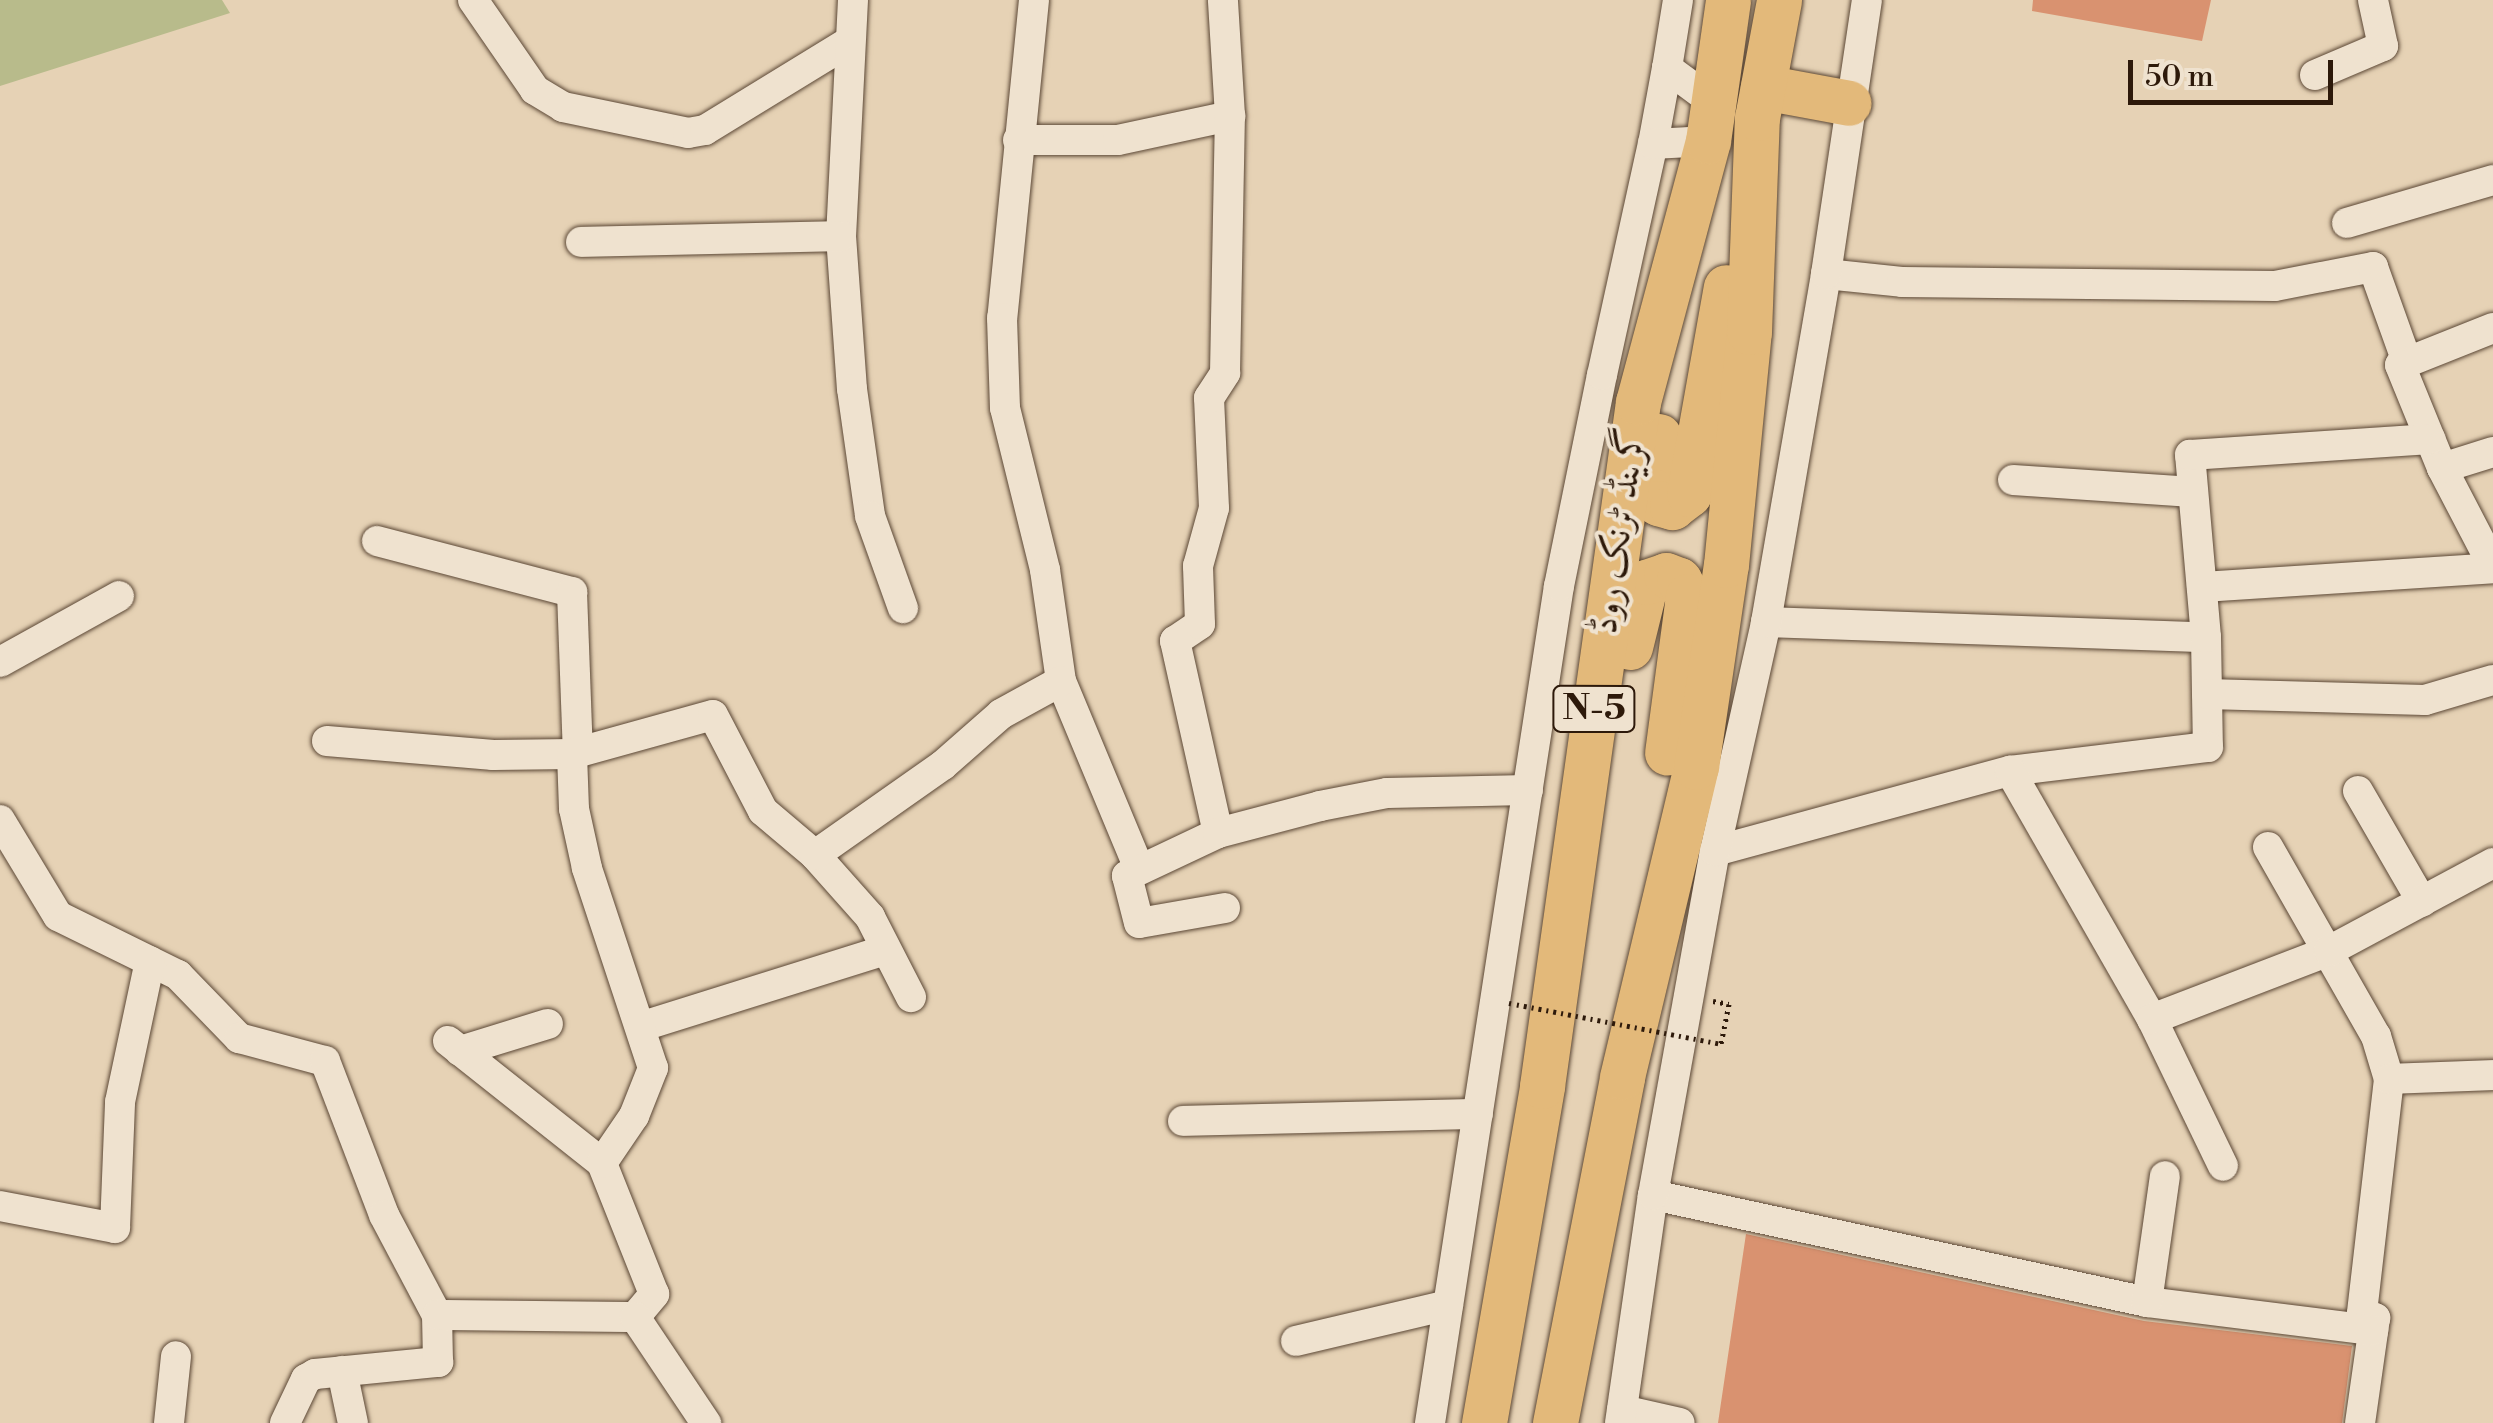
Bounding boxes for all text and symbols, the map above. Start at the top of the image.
scale bar [2133,40,2338,102]
text: 50 m [2145,58,2214,96]
street label: گرینڈ ٹرنک روڈ [1582,425,1656,637]
road number: N-5 [1552,679,1636,739]

